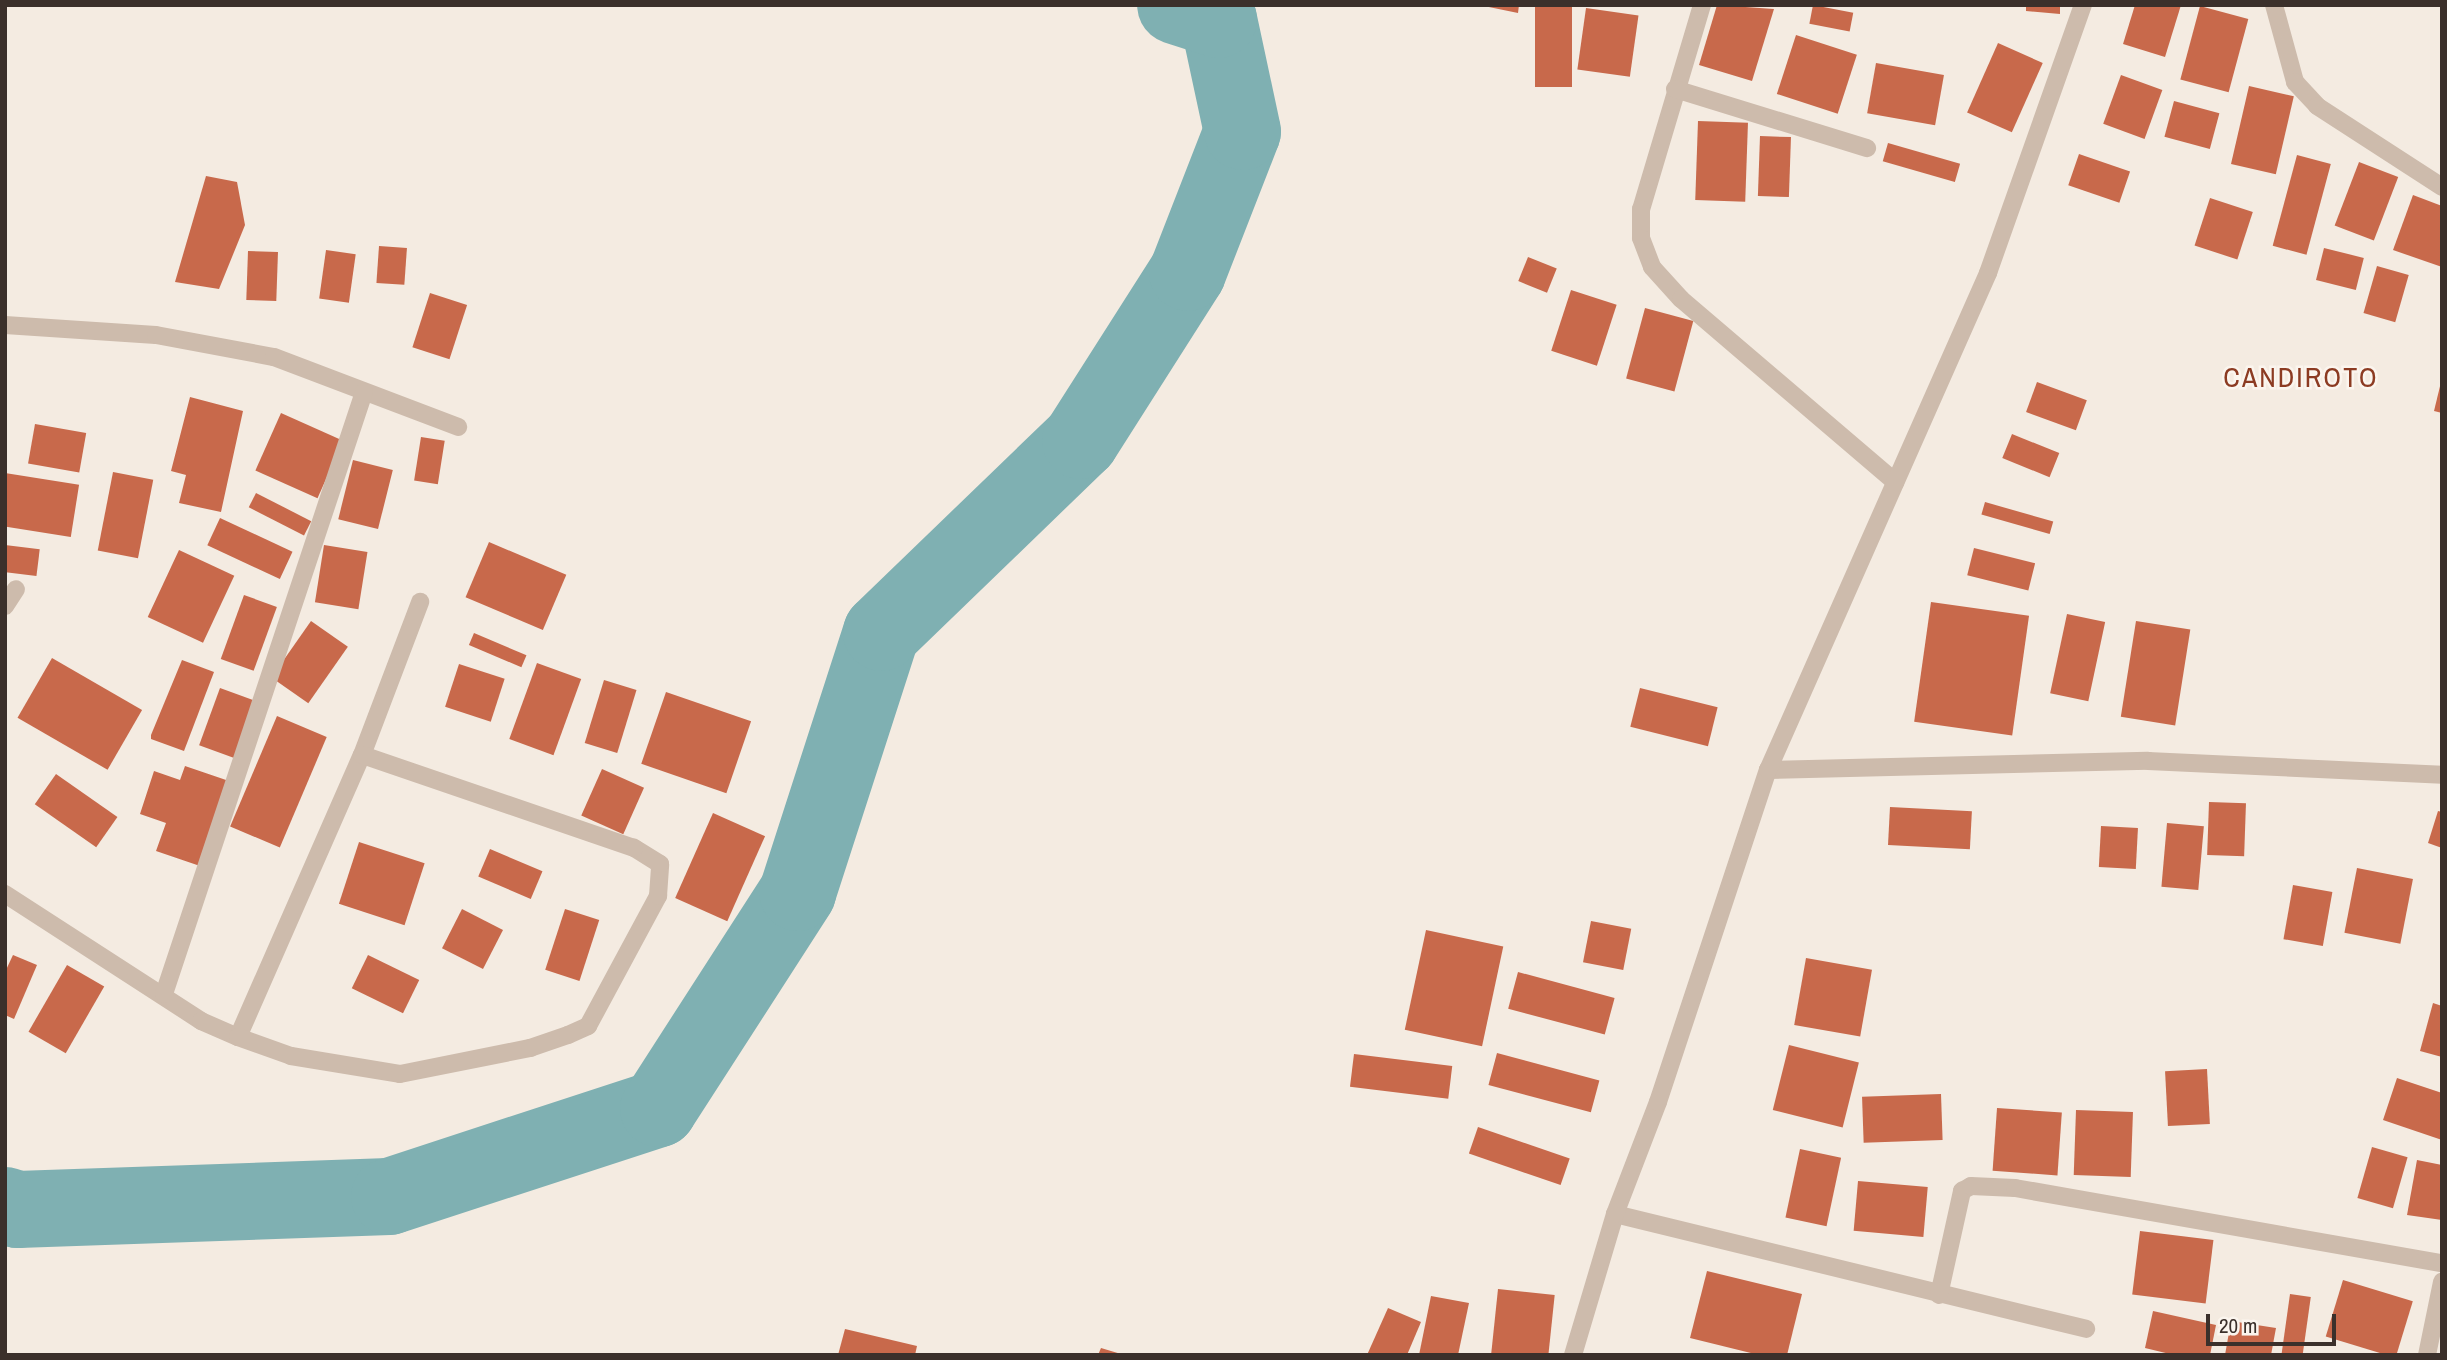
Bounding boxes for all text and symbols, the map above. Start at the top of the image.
district label: CANDIROTO [2224,360,2378,394]
scale bar [2209,1300,2338,1344]
text: 20 m [2219,1311,2257,1340]

